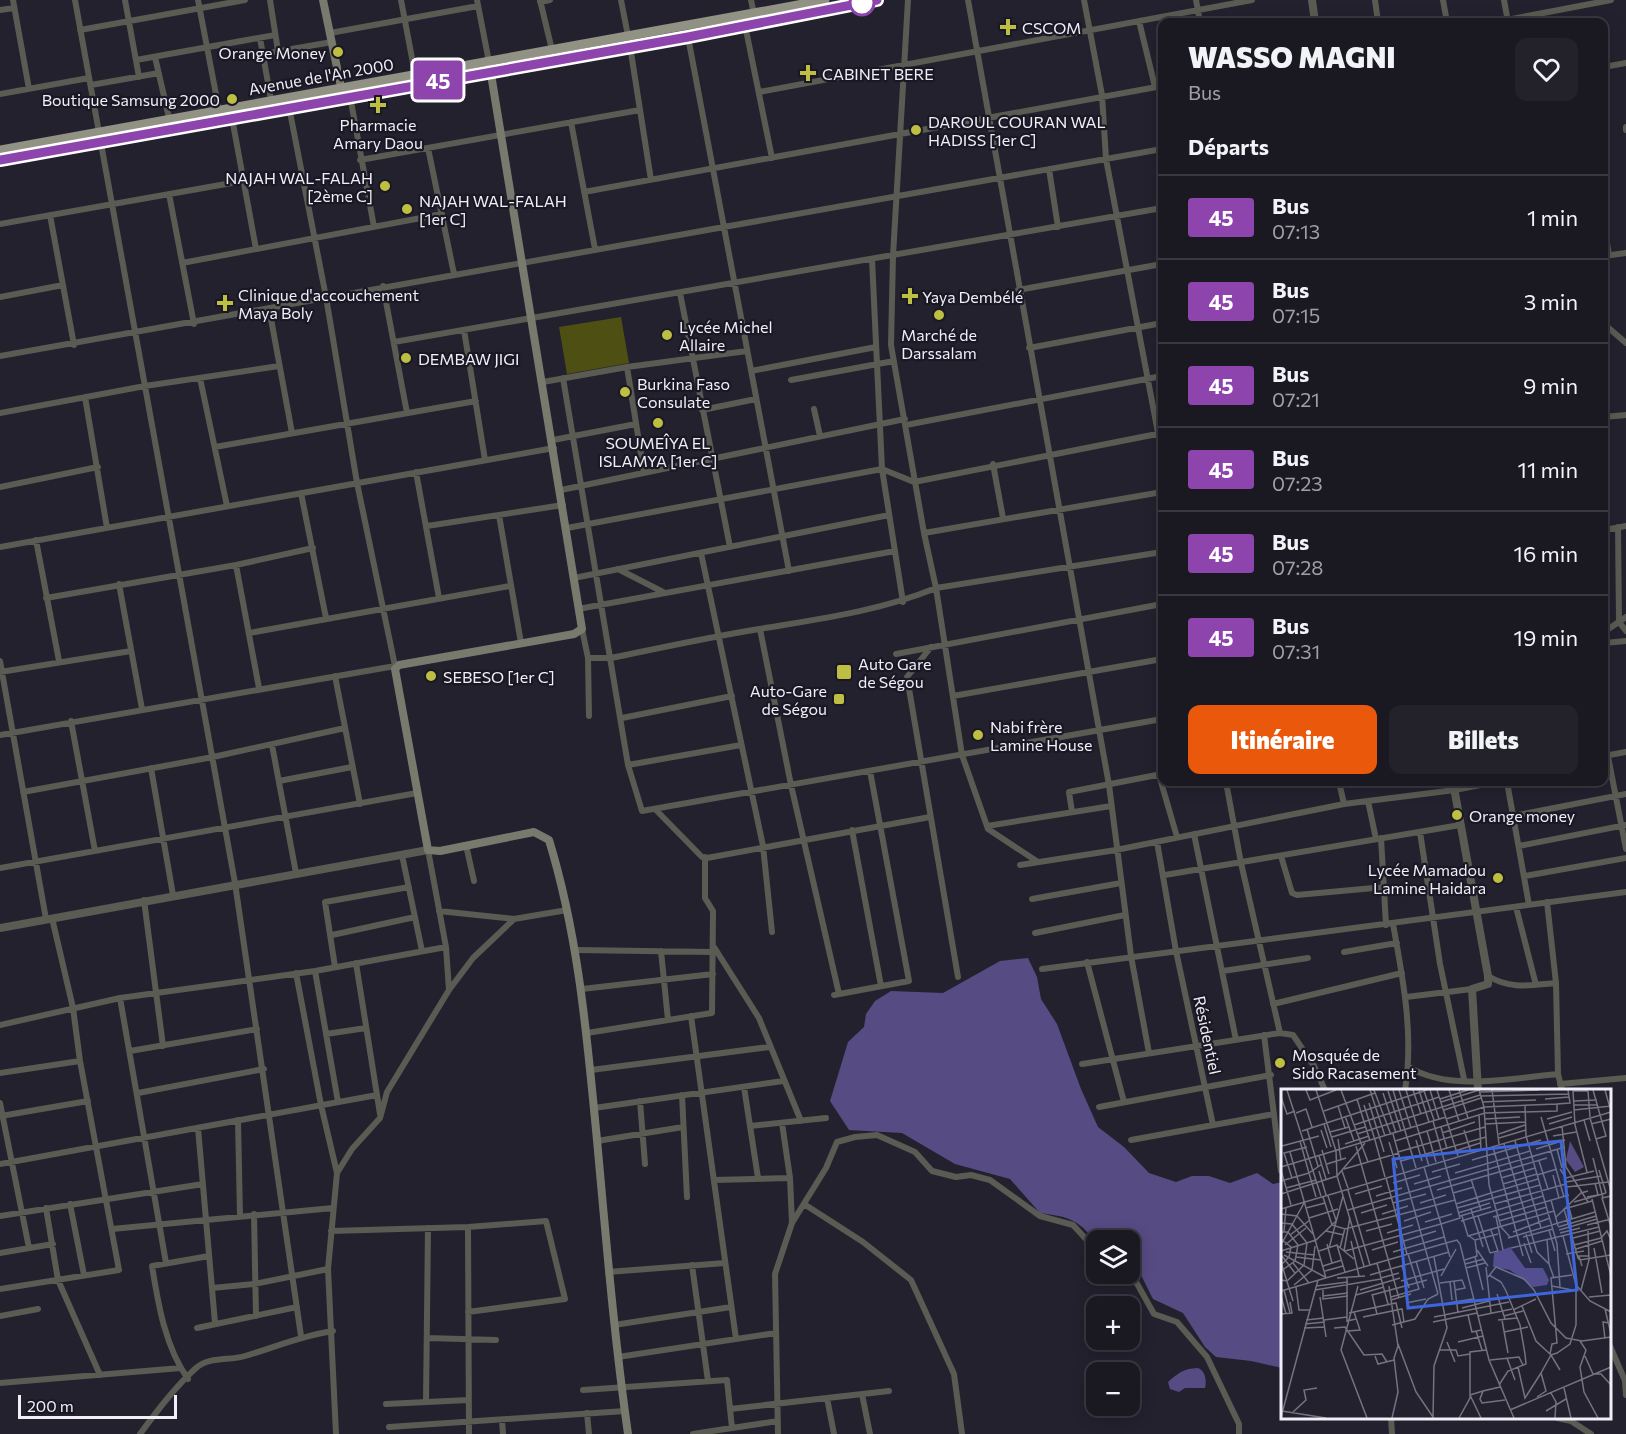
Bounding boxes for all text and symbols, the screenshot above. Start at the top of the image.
unlabelled marker [849,0,875,16]
marker: CSCOM [999,18,1017,36]
place label: CSCOM [1022,18,1081,37]
button: heart [1515,38,1578,101]
text: WASSO MAGNI [1188,40,1396,74]
place label: Orange Money [219,43,326,62]
marker: Orange Money [331,45,345,59]
street label: Avenue de l'An 2000 [247,54,395,98]
line badge: 45 [411,60,465,100]
marker: CABINET BERE [799,64,817,82]
place label: CABINET BERE [822,64,934,83]
text: 45 [425,68,451,93]
text: Bus [1188,80,1221,104]
place label: Boutique Samsung 2000 [42,90,220,109]
marker: Boutique Samsung 2000 [225,92,239,106]
marker: Pharmacie Amary Daou [371,98,385,112]
place label: DAROUL COURAN WAL HADISS [1er C] [928,112,1106,149]
place label: Pharmacie Amary Daou [333,115,423,152]
marker: DAROUL COURAN WAL HADISS [1er C] [909,123,923,137]
text: Départs [1188,133,1269,160]
place label: NAJAH WAL-FALAH [2ème C] [225,168,373,205]
marker: NAJAH WAL-FALAH [2ème C] [378,179,392,193]
place label: NAJAH WAL-FALAH [1er C] [419,191,567,228]
text: Bus [1272,192,1309,219]
marker: NAJAH WAL-FALAH [1er C] [400,202,414,216]
text: 1 min [1527,204,1578,231]
text: 45 [1208,205,1234,230]
text: 07:13 [1272,219,1320,243]
text: Bus [1272,276,1309,303]
place label: Clinique d'accouchement Maya Boly [238,285,419,322]
place label: Yaya Dembélé [922,287,1023,306]
text: 3 min [1524,288,1578,315]
marker: Yaya Dembélé [903,289,917,303]
text: 45 [1208,289,1234,314]
marker: Clinique d'accouchement Maya Boly [216,294,234,312]
text: 07:15 [1272,303,1320,327]
marker: Marché de Darssalam [932,308,946,322]
place label: Lycée Michel Allaire [679,317,773,354]
place label: Marché de Darssalam [901,325,977,362]
marker: Lycée Michel Allaire [660,328,674,342]
place label: DEMBAW JIGI [418,349,519,368]
marker: DEMBAW JIGI [399,351,413,365]
text: Bus [1272,360,1309,387]
text: 9 min [1523,372,1578,399]
text: 45 [1208,373,1234,398]
place label: Burkina Faso Consulate [637,374,730,411]
marker: Burkina Faso Consulate [618,385,632,399]
text: 07:21 [1272,387,1320,411]
marker: SOUMEÎYA EL ISLAMYA [1er C] [651,416,665,430]
place label: SOUMEÎYA EL ISLAMYA [1er C] [598,433,718,470]
text: Bus [1272,444,1309,471]
text: 11 min [1518,456,1578,483]
text: 45 [1208,457,1234,482]
text: 07:23 [1272,471,1323,495]
text: Bus [1272,528,1309,555]
text: 16 min [1514,540,1578,567]
text: 45 [1208,541,1234,566]
text: 07:28 [1272,555,1323,579]
text: Bus [1272,612,1309,639]
text: 19 min [1514,624,1578,651]
text: 45 [1208,625,1234,650]
text: 07:31 [1272,639,1320,663]
place label: Auto Gare de Ségou [858,654,932,691]
marker: Auto Gare de Ségou [835,663,853,681]
place label: SEBESO [1er C] [443,667,555,686]
marker: SEBESO [1er C] [424,669,438,683]
place label: Auto-Gare de Ségou [750,681,827,718]
marker: Auto-Gare de Ségou [832,692,846,706]
button: Itinéraire [1188,705,1377,774]
button: Billets [1389,705,1578,774]
place label: Nabi frère Lamine House [990,717,1092,754]
marker: Nabi frère Lamine House [971,728,985,742]
place label: Orange money [1469,806,1575,825]
marker: Orange money [1450,808,1464,822]
place label: Lycée Mamadou Lamine Haidara [1368,860,1486,897]
marker: Lycée Mamadou Lamine Haidara [1491,871,1505,885]
street label: Résidentiel [1190,994,1226,1076]
place label: Mosquée de Sido Racasement [1292,1045,1417,1082]
marker: Mosquée de Sido Racasement [1273,1056,1287,1070]
inset map [1281,1089,1611,1419]
map controls [1086,1230,1140,1416]
button: layers [1086,1230,1140,1284]
button: + [1086,1296,1140,1350]
button: − [1086,1362,1140,1416]
scale bar [18,1392,177,1420]
text: 200 m [27,1396,74,1415]

